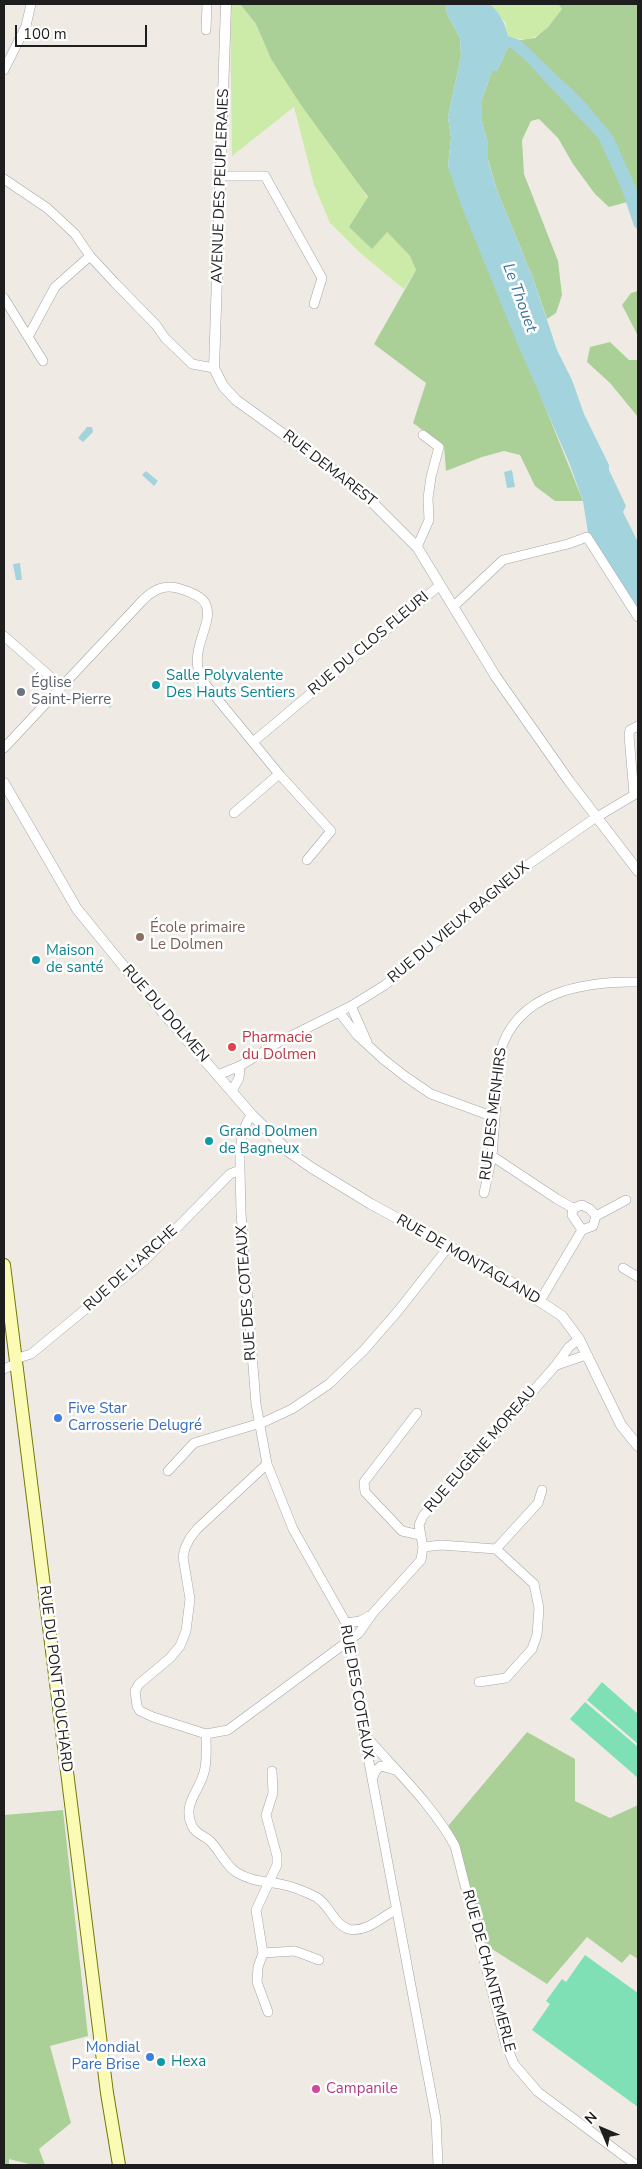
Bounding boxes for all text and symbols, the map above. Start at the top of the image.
scale bar [18,15,150,47]
text: 100 m [23,24,67,44]
street label: AVENUE DES PEUPLERAIES [209,88,233,284]
water label: Le Thouet [498,261,540,335]
street label: RUE DEMAREST [279,427,379,511]
street label: RUE DU CLOS FLEURI [305,588,433,700]
place label: Salle Polyvalente Des Hauts Sentiers [166,667,295,702]
place label: Église Saint-Pierre [31,674,111,709]
marker: Salle Polyvalente Des Hauts Sentiers [150,679,162,691]
marker: Église Saint-Pierre [15,686,27,698]
street label: RUE DU VIEUX BAGNEUX [385,859,533,987]
place label: École primaire Le Dolmen [150,919,245,954]
marker: École primaire Le Dolmen [134,931,146,943]
place label: Maison de santé [46,942,103,977]
marker: Maison de santé [30,954,42,966]
street label: RUE DU DOLMEN [118,962,212,1066]
place label: Pharmacie du Dolmen [242,1029,316,1064]
marker: Pharmacie du Dolmen [226,1041,238,1053]
street label: RUE DES MENHIRS [477,1047,511,1181]
place label: Grand Dolmen de Bagneux [219,1123,318,1158]
marker: Grand Dolmen de Bagneux [203,1135,215,1147]
street label: RUE DE MONTAGLAND [393,1211,543,1309]
street label: RUE DE L'ARCHE [80,1222,182,1316]
street label: RUE DES COTEAUX [233,1225,261,1361]
street label: RUE EUGÈNE MOREAU [421,1383,541,1517]
place label: Five Star Carrosserie Delugré [68,1400,202,1435]
marker: Five Star Carrosserie Delugré [52,1412,64,1424]
street label: RUE DU PONT FOUCHARD [35,1584,75,1774]
street label: RUE DES COTEAUX [335,1624,377,1760]
street label: RUE DE CHANTEMERLE [458,1888,518,2054]
place label: Mondial Pare Brise [72,2039,140,2074]
marker: Mondial Pare Brise [144,2051,156,2063]
place label: Hexa [171,2053,206,2071]
marker: Hexa [155,2056,167,2068]
place label: Campanile [326,2080,398,2098]
marker: Campanile [310,2083,322,2095]
north arrow [577,2104,627,2154]
text: N [581,2108,601,2128]

